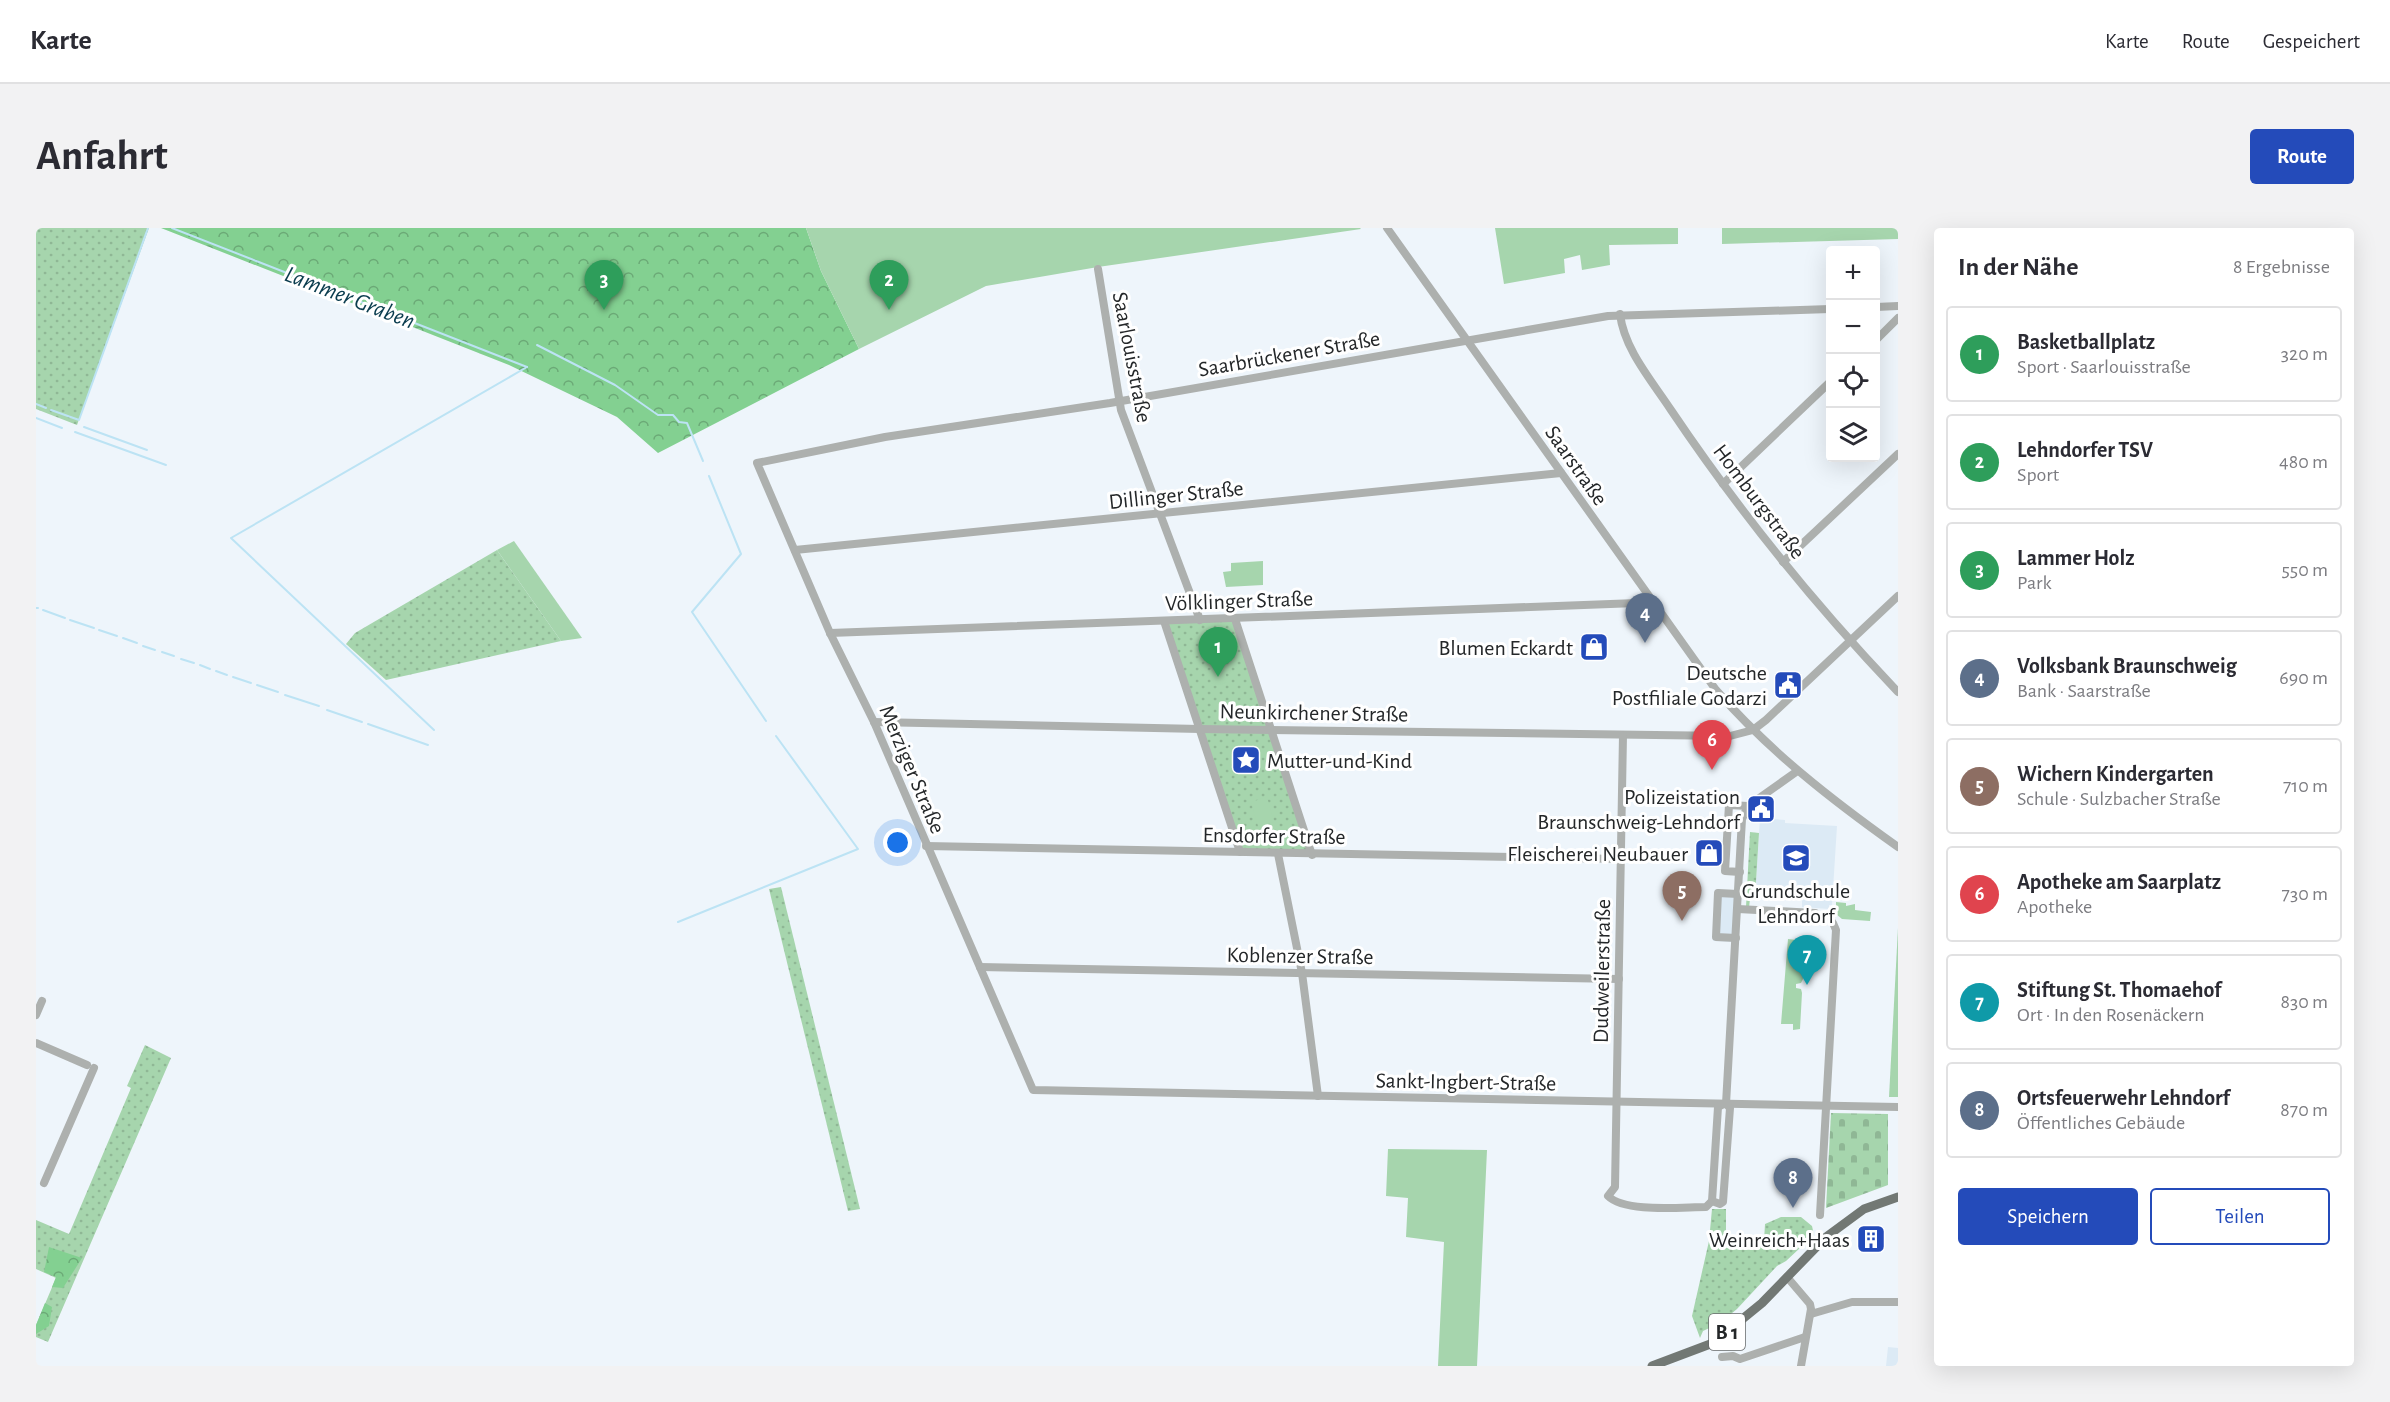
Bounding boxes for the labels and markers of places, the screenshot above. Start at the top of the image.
pin: 3 [584,260,624,310]
pin: 2 [870,260,908,310]
pin: 4 [1626,594,1664,643]
pin: 1 [1198,628,1238,677]
shop icon: Blumen Eckardt [1578,631,1610,663]
place label: Blumen Eckardt [1438,637,1573,659]
place label: Deutsche Postfiliale Godarzi [1612,662,1767,709]
public building icon: Deutsche Postfiliale Godarzi [1772,669,1804,701]
pin: 6 [1692,720,1732,770]
place icon: Mutter-und-Kind [1230,744,1262,776]
place label: Mutter-und-Kind [1267,750,1412,772]
place label: Polizeistation Braunschweig-Lehndorf [1537,786,1741,833]
public building icon: Polizeistation Braunschweig-Lehndorf [1745,793,1777,825]
shop icon: Fleischerei Neubauer [1693,837,1725,869]
school or university icon: Grundschule Lehndorf [1780,842,1812,874]
place label: Fleischerei Neubauer [1507,843,1688,865]
pin: 5 [1662,872,1702,921]
place label: Grundschule Lehndorf [1742,880,1850,927]
pin: 7 [1788,936,1826,985]
pin: 8 [1774,1158,1812,1208]
building icon: Weinreich+Haas [1855,1223,1887,1255]
place label: Weinreich+Haas [1709,1229,1850,1251]

